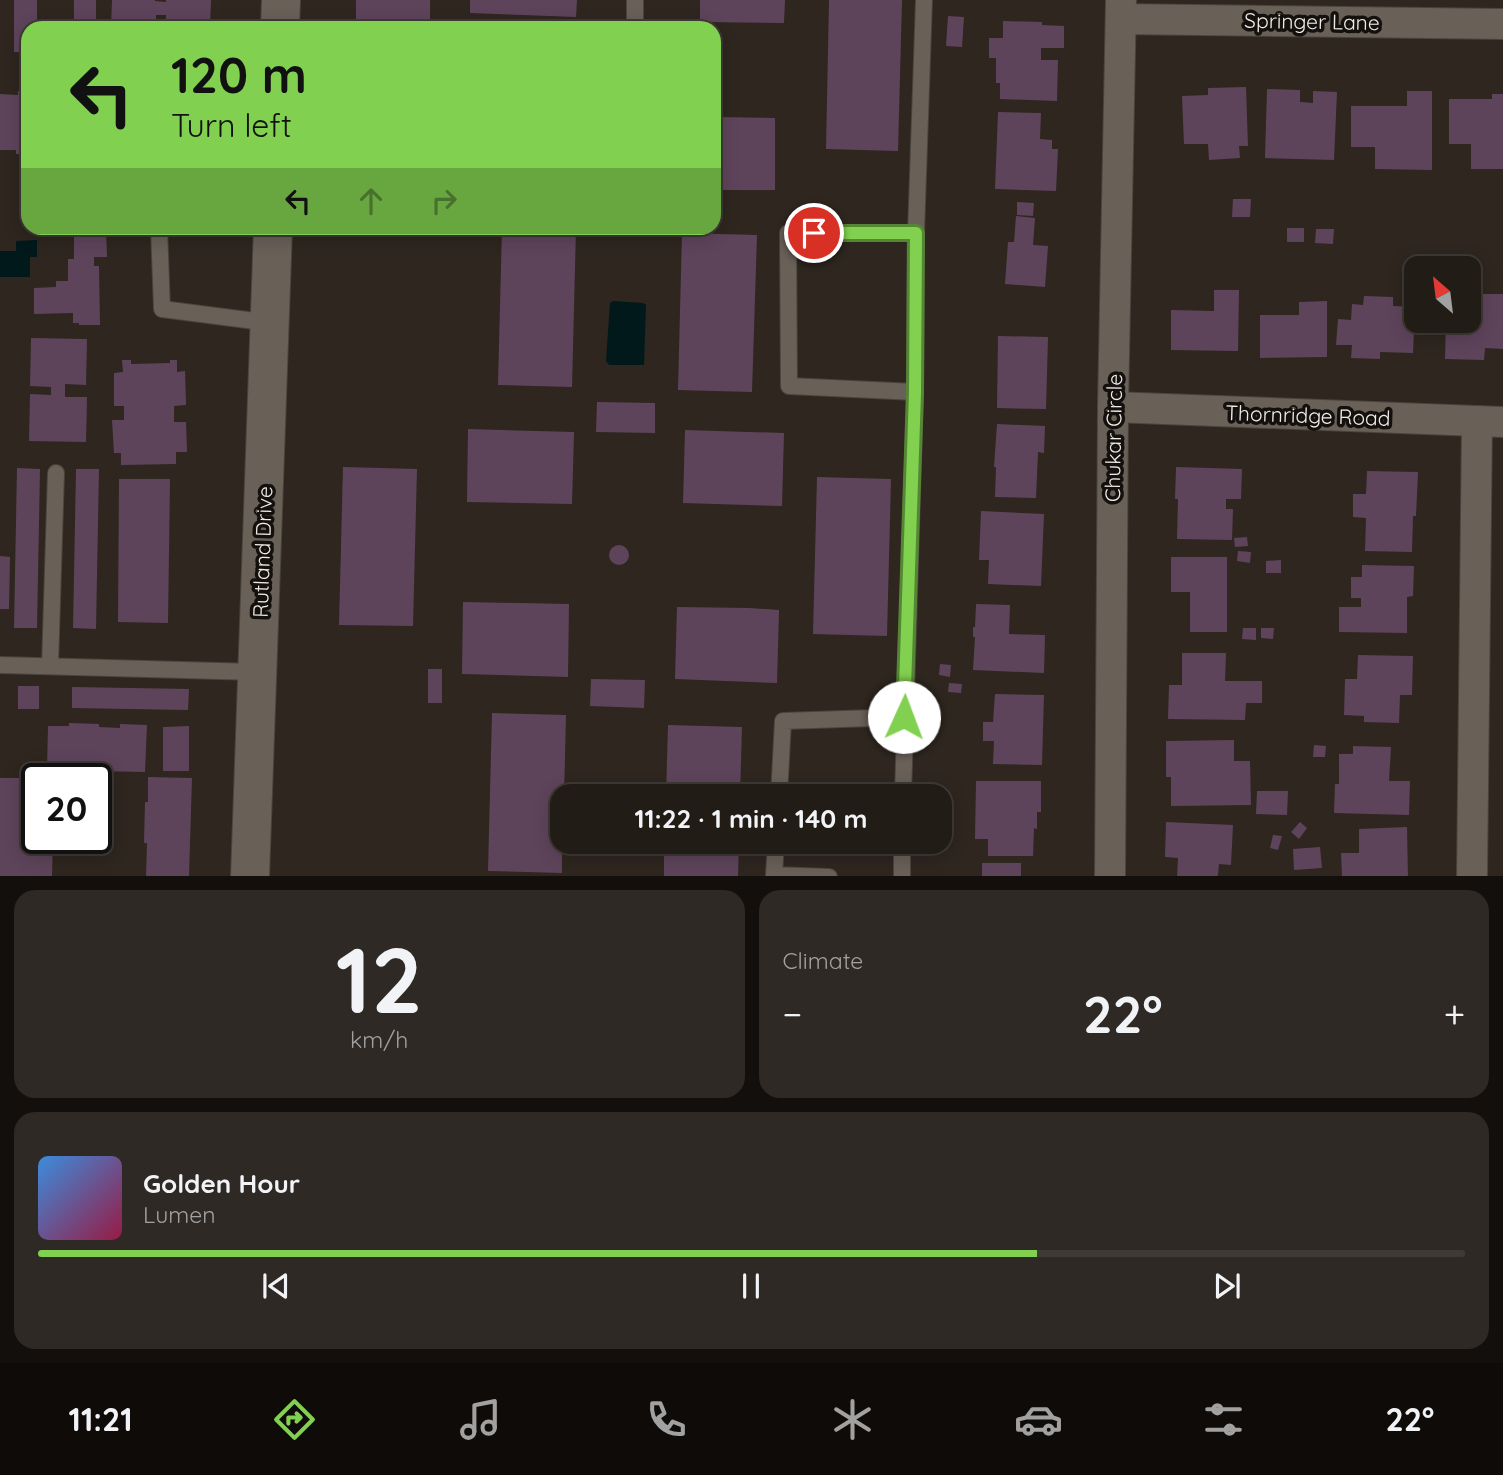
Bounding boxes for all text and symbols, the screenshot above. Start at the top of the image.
street label: Springer Lane [1244,7,1380,35]
text: 120 m [171,44,307,105]
icon: left [56,49,147,140]
text: Turn left [171,105,292,145]
icon: left [279,182,317,220]
icon: ahead [352,182,390,220]
icon: right [425,182,463,220]
pin [784,203,844,263]
icon: arrive [795,214,833,252]
north arrow [1404,256,1480,332]
map controls [1404,256,1481,333]
street label: Chukar Circle [1099,374,1127,502]
street label: Thornridge Road [1225,399,1391,431]
street label: Rutland Drive [247,486,277,618]
position arrow [867,680,941,754]
speed limit sign: 20 [21,763,112,854]
text: 11:22 · 1 min · 140 m [634,802,868,835]
text: 12 [336,922,423,1036]
text: Climate [783,946,863,975]
text: 22° [1083,981,1163,1046]
text: − [783,990,802,1038]
text: + [1444,990,1465,1038]
text: km/h [350,1025,408,1054]
text: Golden Hour [143,1167,300,1200]
text: Lumen [143,1200,216,1229]
icon: previous [257,1267,295,1305]
icon: pause [732,1267,770,1305]
icon: next [1208,1267,1246,1305]
icon: directions [270,1395,319,1444]
icon: music [456,1395,505,1444]
icon: phone [642,1395,691,1444]
icon: climate [828,1395,877,1444]
icon: car [1014,1395,1063,1444]
icon: filters [1199,1395,1248,1444]
text: 11:21 [68,1399,133,1439]
text: 22° [1385,1399,1434,1439]

